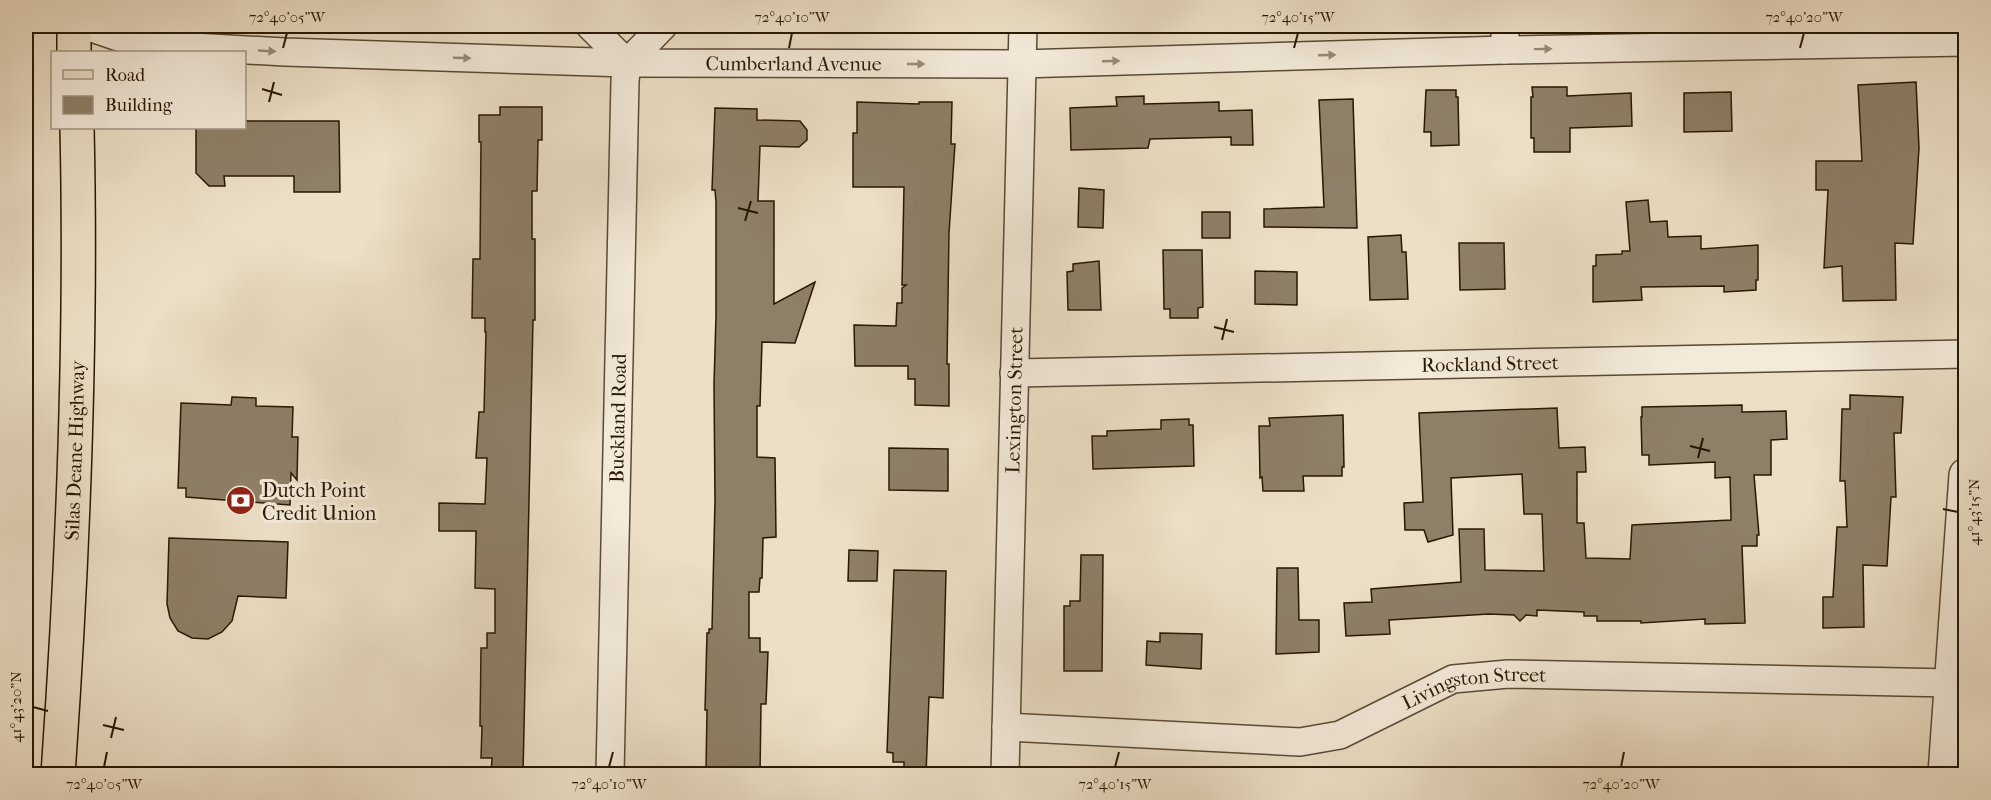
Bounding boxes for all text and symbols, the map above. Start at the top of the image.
text: 72°40'05"W [249,8,326,26]
text: 72°40'10"W [755,8,831,26]
text: 72°40'15"W [1261,8,1336,26]
text: 72°40'20"W [1765,8,1844,26]
one-way arrow [1534,44,1553,54]
one-way arrow [258,47,277,56]
one-way arrow [1318,50,1337,60]
legend [51,51,246,129]
street label: Cumberland Avenue [705,52,882,76]
one-way arrow [453,53,472,63]
one-way arrow [1102,57,1121,66]
one-way arrow [907,59,926,69]
text: Road [105,65,145,86]
text: Building [105,95,173,116]
street label: Lexington Street [1001,326,1028,474]
street label: Rockland Street [1421,351,1559,377]
street label: Buckland Road [605,352,631,483]
street label: Silas Deane Highway [61,359,89,541]
text: 41°43'15"N [1965,478,1983,545]
place label: Dutch Point Credit Union [262,479,377,525]
bank icon: Dutch Point Credit Union [225,485,257,517]
street label: Livingston Street [1398,663,1546,714]
text: 41°43'20"N [7,671,25,743]
text: 72°40'05"W [66,775,143,793]
text: 72°40'10"W [572,775,648,793]
text: 72°40'15"W [1078,775,1153,793]
text: 72°40'20"W [1582,775,1661,793]

